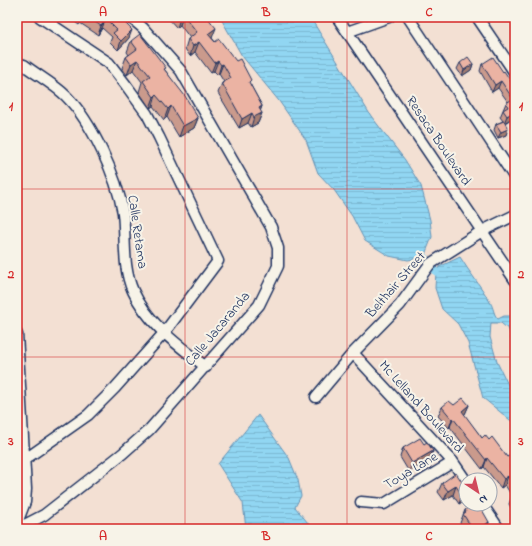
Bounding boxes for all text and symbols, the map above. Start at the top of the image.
text: A [99,3,107,22]
text: B [261,3,271,22]
text: C [425,3,433,22]
street label: Resaca Boulevard [400,92,476,190]
text: 1 [9,97,14,116]
text: 1 [519,97,524,116]
street label: Calle Retama [121,194,153,270]
street label: Belthair Street [360,247,431,324]
text: 2 [7,265,15,284]
text: 2 [517,265,525,284]
street label: Calle Jacaranda [180,287,256,371]
street label: Mc Lelland Boulevard [373,356,469,458]
text: 3 [7,432,14,451]
text: 3 [517,432,524,451]
street label: Toya Lane [380,446,443,496]
north arrow [458,472,498,512]
text: N [476,491,491,508]
text: A [99,527,107,546]
text: B [261,527,271,546]
text: C [425,527,433,546]

